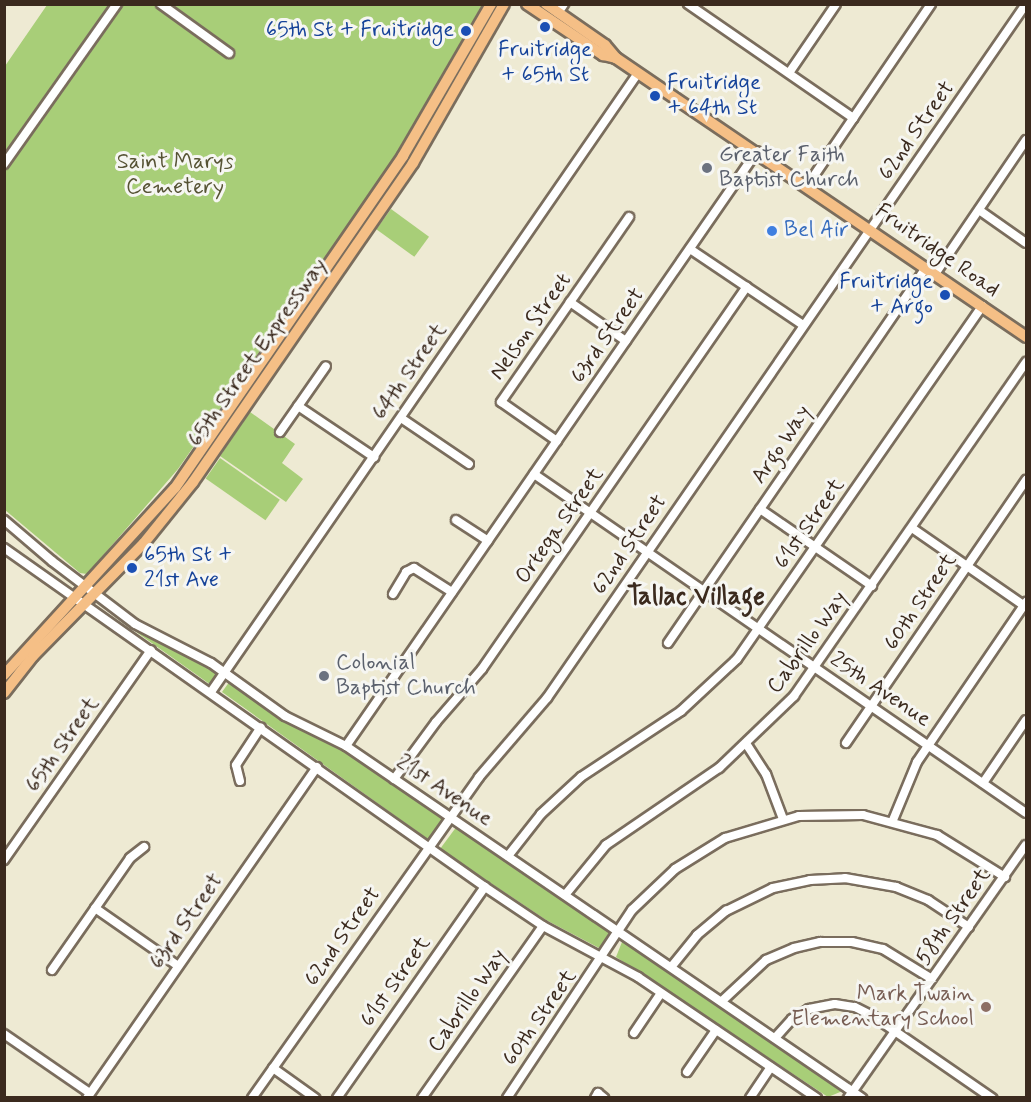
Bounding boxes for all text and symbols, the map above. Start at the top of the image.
place label: 65th St + Fruitridge [266,18,454,44]
marker: Fruitridge + 65th St [538,20,552,34]
marker: 65th St + Fruitridge [459,24,473,38]
place label: Fruitridge + 65th St [498,37,592,88]
place label: Fruitridge + 64th St [667,70,761,122]
street label: 62nd Street [874,77,960,185]
marker: Fruitridge + 64th St [648,89,662,103]
place label: Greater Faith Baptist Church [719,142,859,194]
park label: Saint Marys Cemetery [117,149,233,200]
marker: Greater Faith Baptist Church [700,161,714,175]
street label: Fruitridge Road [871,199,1003,303]
place label: Bel Air [784,218,849,244]
marker: Bel Air [765,224,779,238]
street label: 65th Street Expressway [181,250,335,456]
street label: Nelson Street [484,267,578,387]
place label: Fruitridge + Argo [839,269,933,320]
street label: 63rd Street [566,284,650,388]
marker: Fruitridge + Argo [938,288,952,302]
street label: 64th Street [367,319,453,425]
street label: Argo Way [746,400,818,490]
street label: Ortega Street [510,463,610,589]
street label: 61st Street [769,473,851,575]
street label: 62nd Street [587,490,673,600]
place label: 65th St + 21st Ave [144,542,233,594]
street label: 60th Street [879,548,963,656]
marker: 65th St + 21st Ave [125,561,139,575]
district label: Tallac Village [627,582,765,614]
street label: Cabrillo Way [761,585,855,701]
street label: 25th Avenue [825,647,935,733]
place label: Colonial Baptist Church [336,650,476,702]
marker: Colonial Baptist Church [317,669,331,683]
street label: 65th Street [21,692,105,798]
street label: 21st Avenue [391,749,497,833]
street label: 58th Street [911,863,997,971]
street label: 63rd Street [145,870,229,974]
street label: 62nd Street [300,883,386,991]
street label: 61st Street [355,931,437,1033]
street label: Cabrillo Way [422,943,514,1059]
street label: 60th Street [497,965,583,1071]
place label: Mark Twain Elementary School [791,981,974,1032]
marker: Mark Twain Elementary School [979,1000,993,1014]

